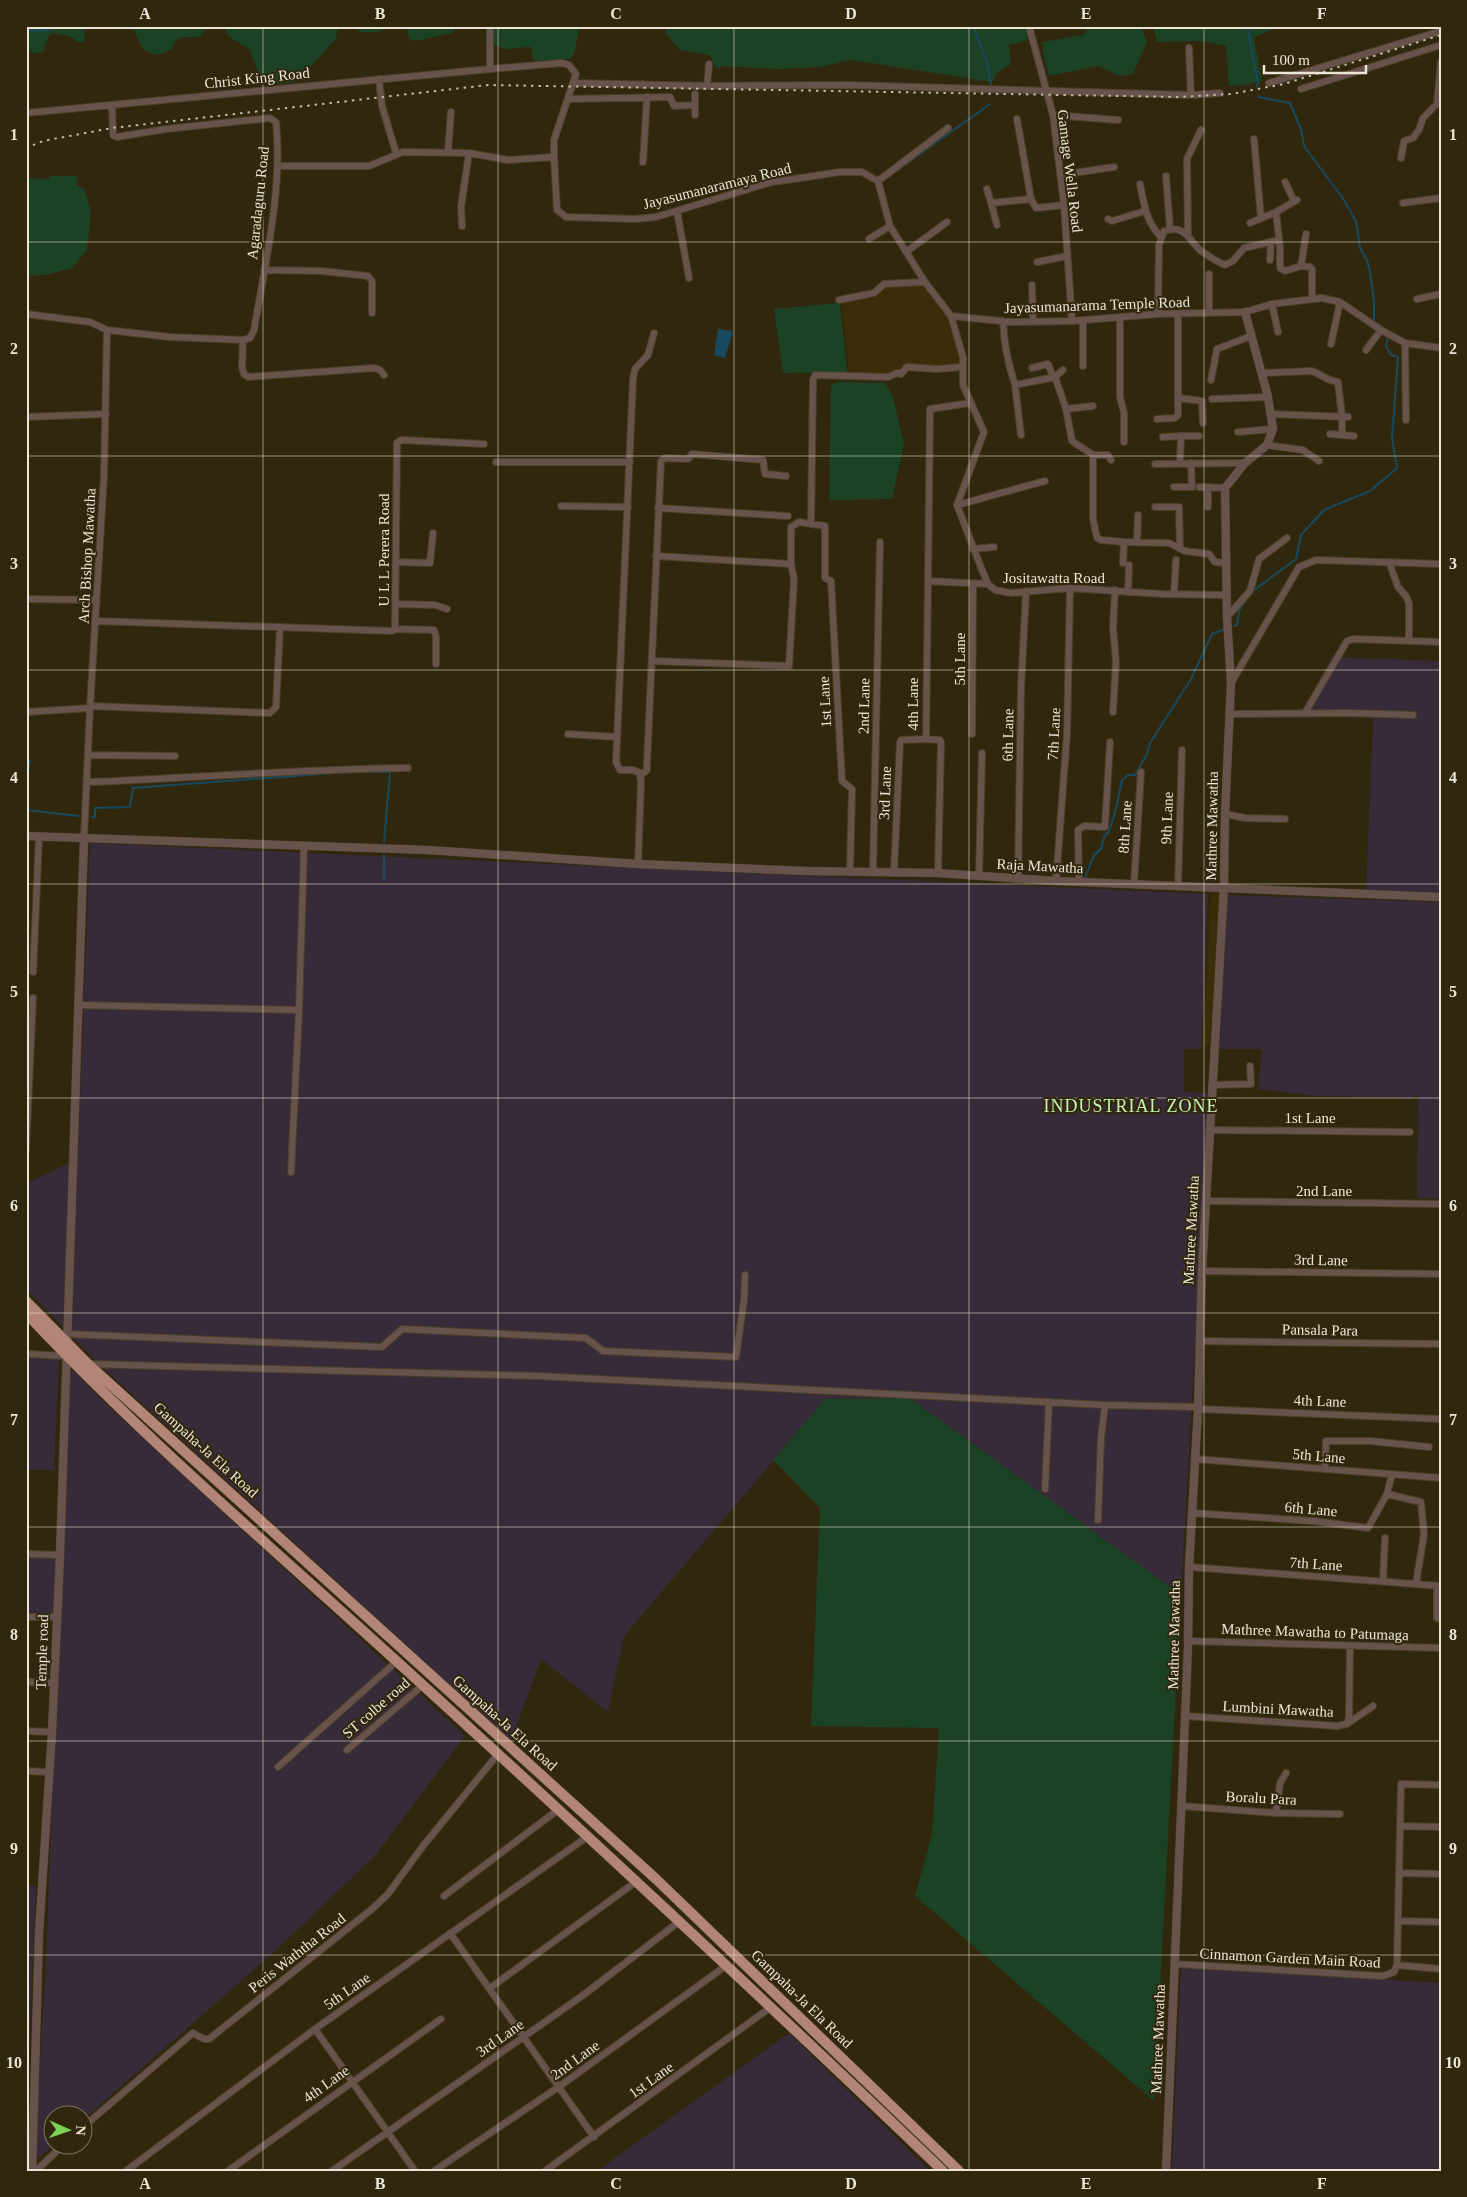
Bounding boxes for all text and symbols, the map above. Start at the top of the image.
text: A [139,5,151,22]
text: B [375,5,386,22]
text: C [610,5,622,22]
text: D [845,5,857,22]
text: E [1081,5,1091,22]
text: F [1317,5,1327,22]
scale bar [1264,42,1367,74]
text: 100 m [1272,52,1310,68]
street label: Christ King Road [204,64,311,91]
street label: Gamage Wella Road [1055,109,1086,234]
text: 1 [10,126,18,143]
text: 1 [1449,126,1457,143]
street label: Agaradaguru Road [244,145,272,260]
street label: Jayasumanaramaya Road [641,160,793,212]
street label: Jayasumanarama Temple Road [1004,294,1191,316]
text: 2 [10,340,18,357]
text: 2 [1449,340,1457,357]
street label: Arch Bishop Mawatha [75,487,99,624]
street label: U L L Perera Road [376,493,392,607]
text: 3 [10,555,18,572]
text: 3 [1449,555,1457,572]
street label: Jositawatta Road [1003,570,1106,586]
street label: 5th Lane [952,632,968,685]
street label: 1st Lane [816,676,834,728]
street label: 2nd Lane [856,677,872,734]
street label: 4th Lane [905,677,921,730]
street label: 7th Lane [1045,707,1063,761]
street label: 6th Lane [1000,708,1016,762]
street label: 3rd Lane [876,766,894,820]
text: 4 [10,769,18,786]
text: 4 [1449,769,1457,786]
street label: Mathree Mawatha [1203,771,1221,881]
street label: 9th Lane [1158,791,1176,845]
street label: 8th Lane [1115,800,1135,854]
street label: Raja Mawatha [996,856,1084,876]
text: 5 [10,983,18,1000]
text: 5 [1449,983,1457,1000]
district label: INDUSTRIAL ZONE [1044,1096,1218,1116]
street label: 1st Lane [1284,1110,1336,1126]
street label: Mathree Mawatha [1180,1175,1202,1285]
street label: 2nd Lane [1296,1183,1352,1199]
text: 6 [10,1197,18,1214]
text: 6 [1449,1197,1457,1214]
street label: 3rd Lane [1294,1252,1348,1268]
street label: Pansala Para [1282,1321,1359,1339]
street label: 4th Lane [1293,1392,1347,1410]
street label: Gampaha-Ja Ela Road [151,1399,262,1501]
text: 7 [10,1411,18,1428]
text: 7 [1449,1411,1457,1428]
street label: 5th Lane [1292,1446,1346,1466]
street label: 6th Lane [1284,1499,1338,1519]
street label: 7th Lane [1289,1554,1343,1574]
street label: Mathree Mawatha [1165,1580,1183,1690]
street label: Temple road [33,1614,51,1690]
street label: Mathree Mawatha to Patumaga [1221,1621,1409,1643]
text: 8 [10,1626,18,1643]
text: 8 [1449,1626,1457,1643]
street label: Gampaha-Ja Ela Road [450,1672,561,1774]
street label: ST colbe road [339,1674,413,1742]
street label: Lumbini Mawatha [1222,1698,1334,1720]
street label: Boralu Para [1225,1788,1297,1808]
text: 9 [10,1840,18,1857]
text: 9 [1449,1840,1457,1857]
street label: Peris Waththa Road [245,1910,349,1996]
street label: Cinnamon Garden Main Road [1199,1945,1381,1971]
street label: Gampaha-Ja Ela Road [748,1947,856,2052]
street label: 5th Lane [321,1969,374,2013]
street label: Mathree Mawatha [1148,1984,1168,2094]
street label: 3rd Lane [473,2016,527,2060]
street label: 2nd Lane [548,2037,603,2083]
text: 10 [6,2054,22,2071]
text: 10 [1445,2054,1461,2071]
street label: 1st Lane [626,2058,677,2102]
street label: 4th Lane [300,2062,352,2106]
north arrow [42,2104,92,2154]
text: N [73,2125,88,2136]
text: A [139,2175,151,2192]
text: B [375,2175,386,2192]
text: C [610,2175,622,2192]
text: D [845,2175,857,2192]
text: E [1081,2175,1091,2192]
text: F [1317,2175,1327,2192]

